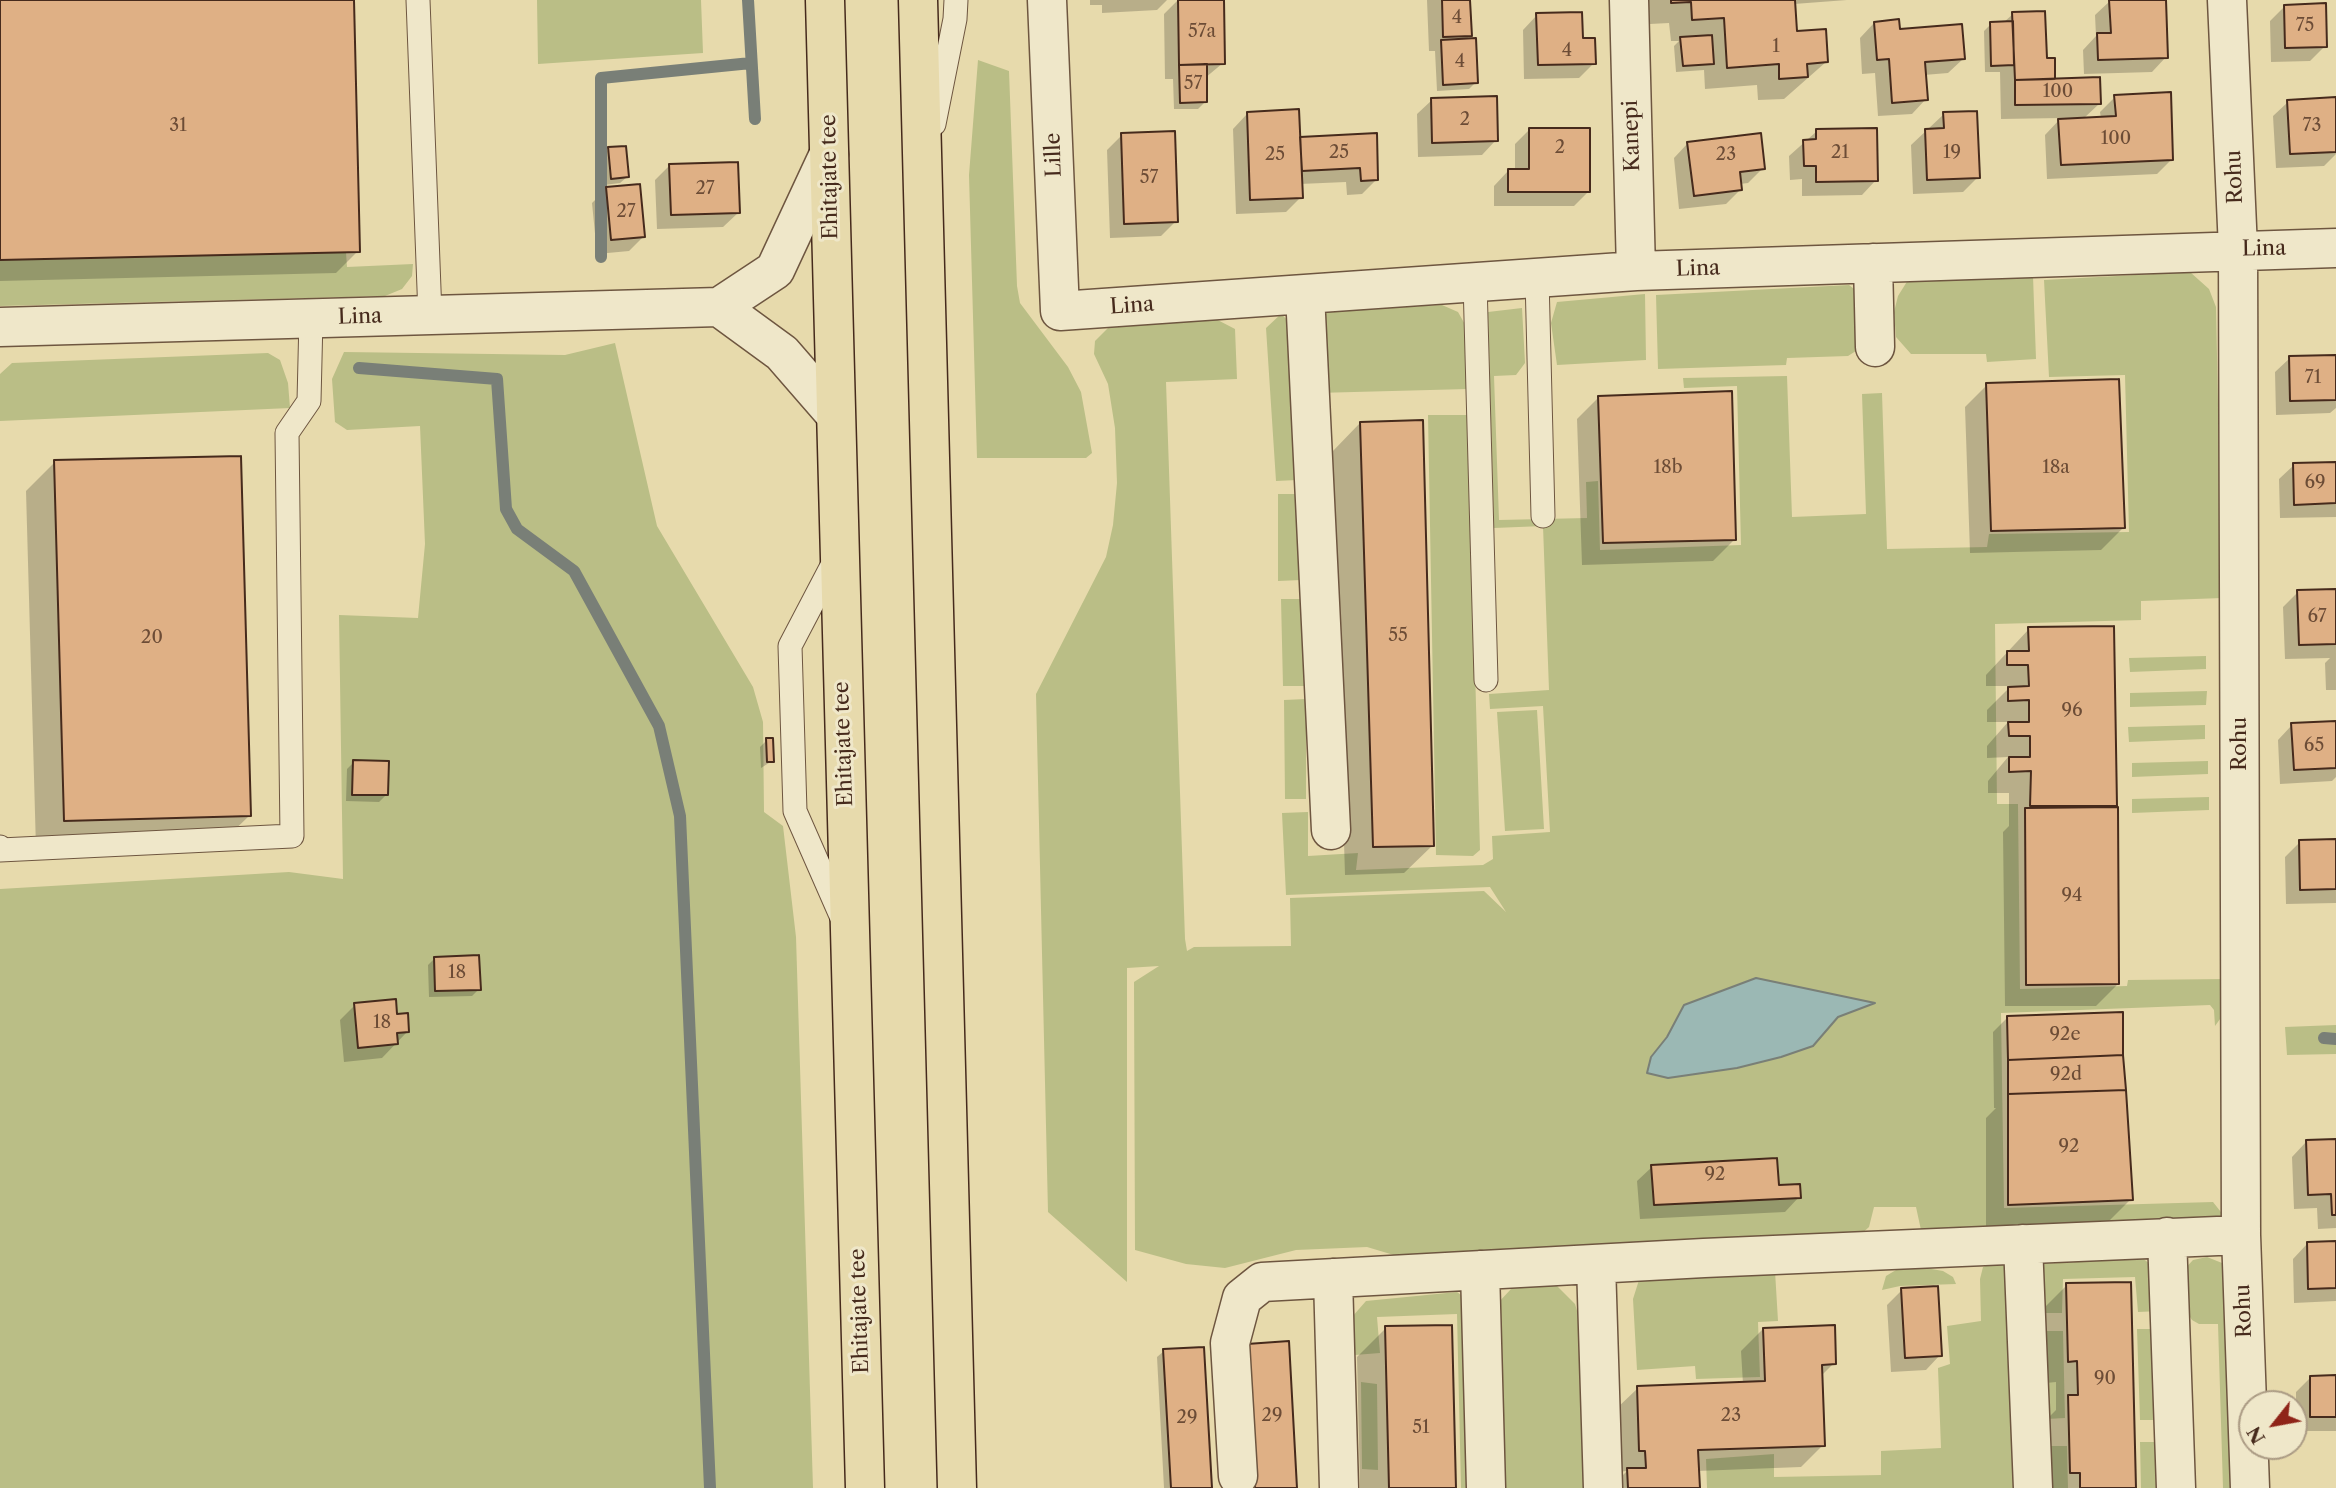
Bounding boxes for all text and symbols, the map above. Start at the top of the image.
house number: 4 [1452,7,1462,29]
house number: 75 [2296,15,2314,37]
house number: 57a [1188,21,1216,43]
house number: 1 [1772,36,1780,58]
house number: 4 [1562,40,1572,62]
house number: 4 [1455,51,1465,73]
house number: 57 [1184,73,1202,95]
house number: 100 [2043,81,2073,103]
street label: Kanepi [1618,100,1646,172]
house number: 2 [1460,109,1470,131]
street label: Ehitajate tee [816,114,844,240]
house number: 31 [169,115,187,137]
house number: 73 [2303,115,2321,137]
house number: 100 [2101,128,2131,150]
street label: Lille [1041,132,1067,178]
house number: 2 [1555,137,1565,159]
house number: 25 [1329,142,1349,164]
house number: 21 [1831,142,1849,164]
house number: 19 [1943,142,1961,164]
house number: 25 [1265,144,1285,166]
house number: 23 [1716,144,1736,166]
street label: Rohu [2221,150,2249,204]
house number: 57 [1140,167,1158,189]
house number: 27 [695,178,715,200]
house number: 27 [616,201,636,223]
street label: Lina [2242,236,2286,262]
street label: Lina [1675,256,1721,282]
street label: Lina [1109,292,1155,320]
street label: Lina [337,304,383,330]
house number: 71 [2305,367,2321,389]
house number: 18b [1653,457,1683,479]
house number: 18a [2042,457,2070,479]
house number: 69 [2304,472,2326,494]
house number: 67 [2307,606,2327,628]
house number: 55 [1388,625,1408,647]
house number: 20 [141,627,163,649]
street label: Ehitajate tee [829,681,859,807]
house number: 96 [2061,700,2083,722]
street label: Rohu [2227,717,2253,771]
house number: 65 [2304,735,2324,757]
house number: 94 [2062,885,2082,907]
house number: 18 [448,962,466,984]
house number: 18 [373,1012,391,1034]
house number: 92e [2050,1024,2080,1046]
house number: 92d [2050,1064,2082,1086]
house number: 92 [2059,1136,2079,1158]
house number: 92 [1705,1164,1725,1186]
street label: Ehitajate tee [845,1248,875,1374]
street label: Rohu [2230,1284,2258,1338]
house number: 90 [2094,1368,2116,1390]
north arrow [2238,1390,2308,1460]
house number: 29 [1262,1405,1282,1427]
house number: 23 [1721,1405,1741,1427]
house number: 29 [1177,1407,1197,1429]
house number: 51 [1412,1417,1430,1439]
text: N [2242,1422,2270,1448]

